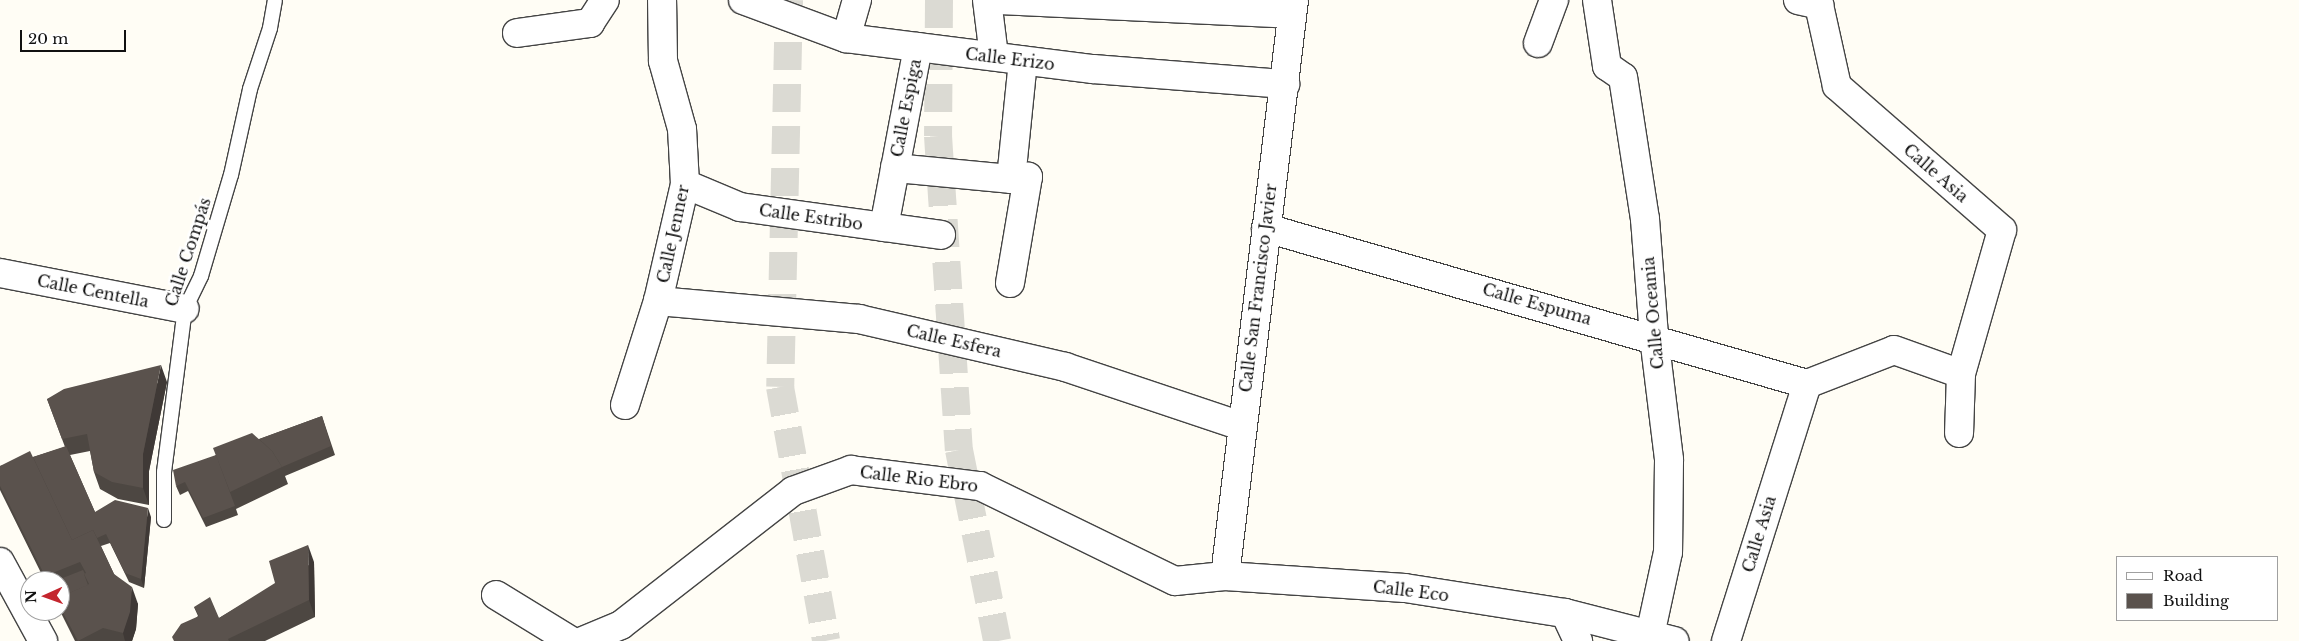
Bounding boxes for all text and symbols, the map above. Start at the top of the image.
scale bar [22,20,129,52]
text: 20 m [28,29,68,48]
street label: Calle Erizo [964,44,1056,74]
street label: Calle Espiga [887,57,925,159]
street label: Calle Asia [1900,140,1972,206]
street label: Calle Jenner [653,183,693,285]
street label: Calle San Francisco Javier [1236,183,1280,393]
street label: Calle Compás [161,195,215,309]
street label: Calle Estribo [758,200,864,234]
street label: Calle Oceania [1639,256,1667,370]
street label: Calle Centella [36,271,150,311]
street label: Calle Espuma [1480,279,1594,329]
street label: Calle Esfera [905,321,1003,361]
street label: Calle Rio Ebro [859,462,979,496]
street label: Calle Asia [1738,493,1780,575]
legend [2116,556,2279,621]
text: Road [2163,566,2203,585]
north arrow [20,571,70,621]
street label: Calle Eco [1372,577,1450,605]
text: N [22,590,40,603]
text: Building [2163,591,2229,610]

